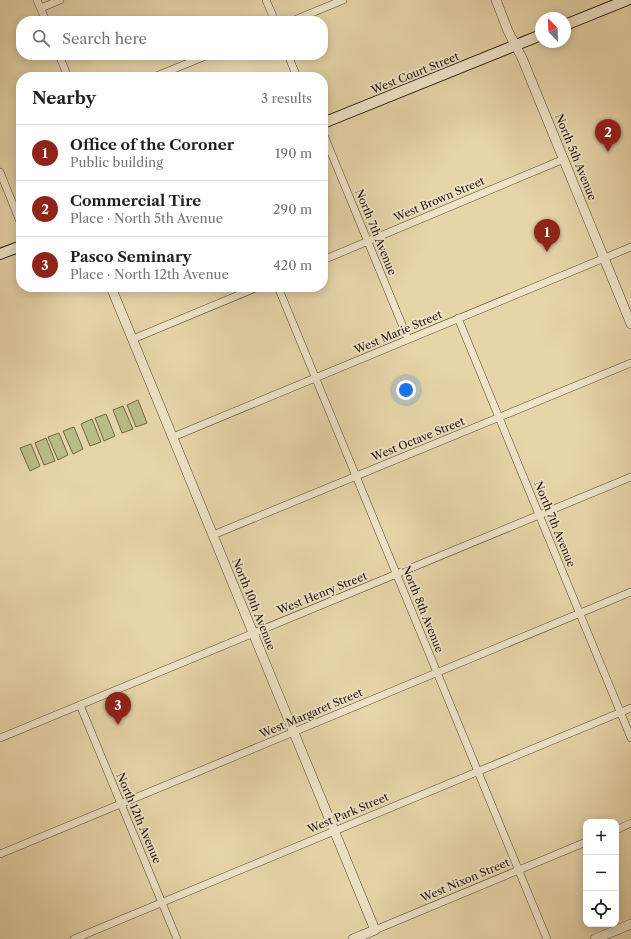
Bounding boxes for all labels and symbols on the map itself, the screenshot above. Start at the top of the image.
north arrow [535,12,571,48]
street label: West Court Street [368,49,461,97]
street label: North 5th Avenue [552,112,600,202]
pin: 2 [595,119,621,152]
street label: West Brown Street [390,173,487,225]
street label: North 7th Avenue [352,187,400,277]
pin: 1 [534,219,560,252]
street label: West Marie Street [351,307,444,357]
your location [396,380,416,400]
street label: West Octave Street [369,414,467,464]
street label: North 7th Avenue [531,479,579,569]
street label: North 10th Avenue [229,556,279,652]
street label: North 8th Avenue [399,563,447,655]
street label: West Henry Street [274,569,369,618]
street label: West Margaret Street [257,685,365,741]
pin: 3 [105,692,131,725]
street label: North 12th Avenue [114,771,164,865]
street label: West Park Street [304,790,391,837]
street label: West Nixon Street [418,855,512,905]

